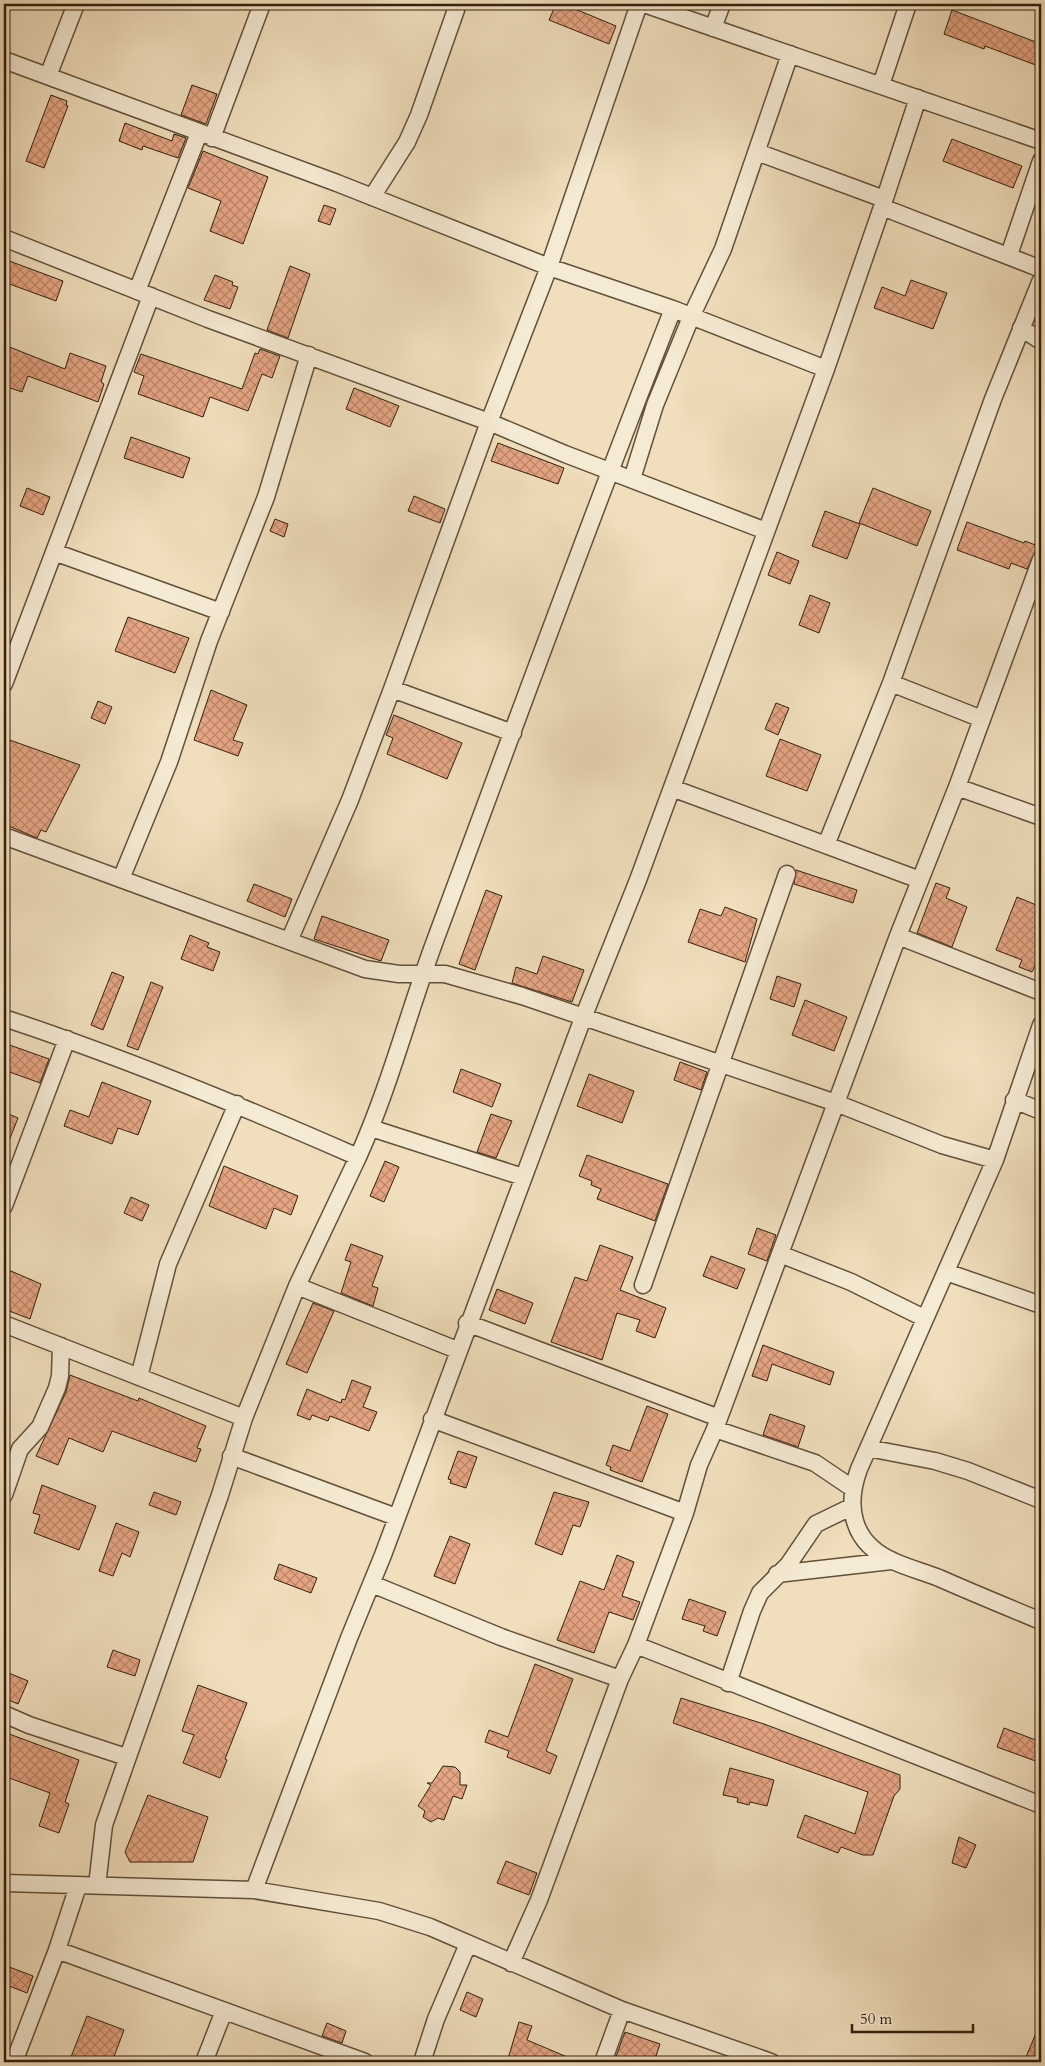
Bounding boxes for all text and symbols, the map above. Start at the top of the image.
scale bar [852,2001,974,2033]
text: 50 m [860,2009,892,2029]

